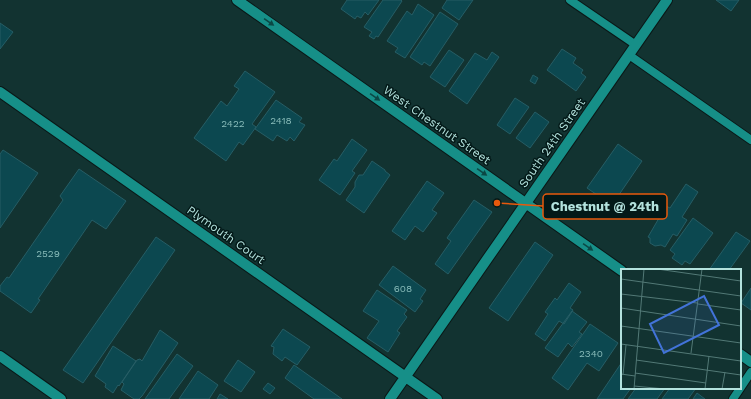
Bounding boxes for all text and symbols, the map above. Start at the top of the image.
one-way arrow [264,18,274,26]
street label: West Chestnut Street [381,83,493,167]
one-way arrow [370,93,381,101]
street label: South 24th Street [516,96,588,190]
house number: 2418 [270,115,292,126]
house number: 2422 [221,118,245,129]
one-way arrow [476,168,487,176]
callout: Chestnut @ 24th [543,194,667,219]
text: Chestnut @ 24th [551,199,659,214]
street label: Plymouth Court [184,203,268,267]
one-way arrow [583,243,593,251]
house number: 2529 [36,248,60,259]
inset map [621,269,741,389]
house number: 608 [394,283,412,294]
house number: 2340 [579,348,603,359]

